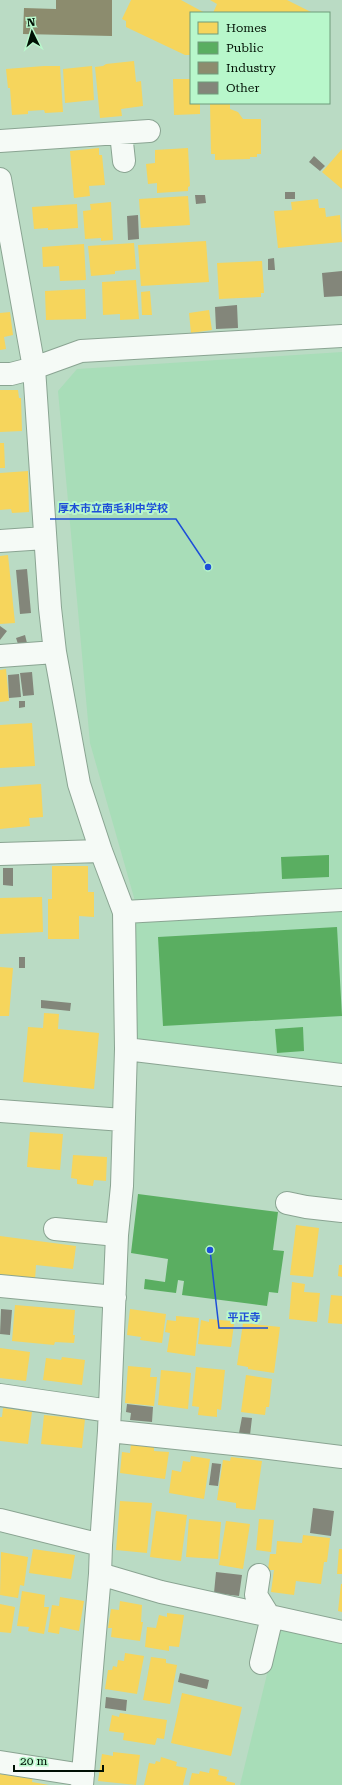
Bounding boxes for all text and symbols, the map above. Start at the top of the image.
north arrow [12,12,52,52]
legend [190,12,330,104]
text: N [26,16,36,29]
text: Homes [226,21,267,35]
text: Public [226,41,264,55]
text: Industry [226,61,277,75]
text: Other [226,81,259,95]
callout: 厚木市立南毛利中学校 [50,496,176,519]
text: 厚木市立南毛利中学校 [58,502,168,515]
callout: 平正寺 [219,1305,268,1328]
text: 平正寺 [228,1311,261,1324]
scale bar [14,1747,103,1773]
text: 20 m [20,1754,47,1768]

